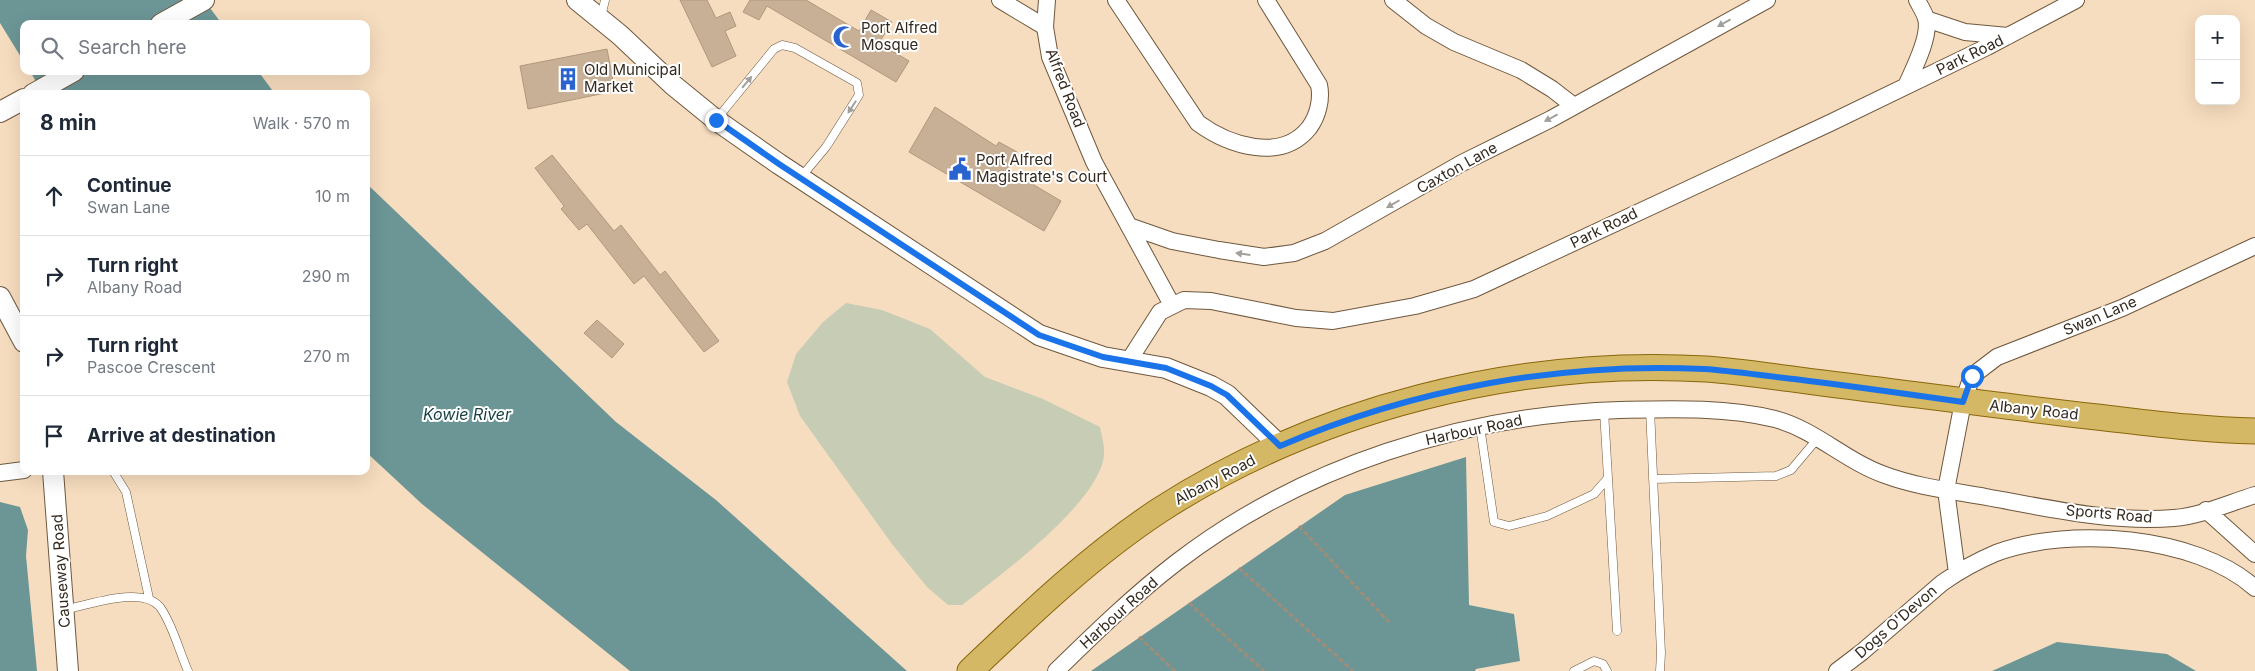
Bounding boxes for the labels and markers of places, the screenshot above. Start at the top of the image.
place label: Port Alfred Mosque [861,18,937,54]
mosque icon: Port Alfred Mosque [831,24,857,50]
place label: Old Municipal Market [584,60,681,96]
building icon: Old Municipal Market [555,66,581,92]
place label: Port Alfred Magistrate's Court [976,150,1107,186]
public building icon: Port Alfred Magistrate's Court [947,156,973,182]

